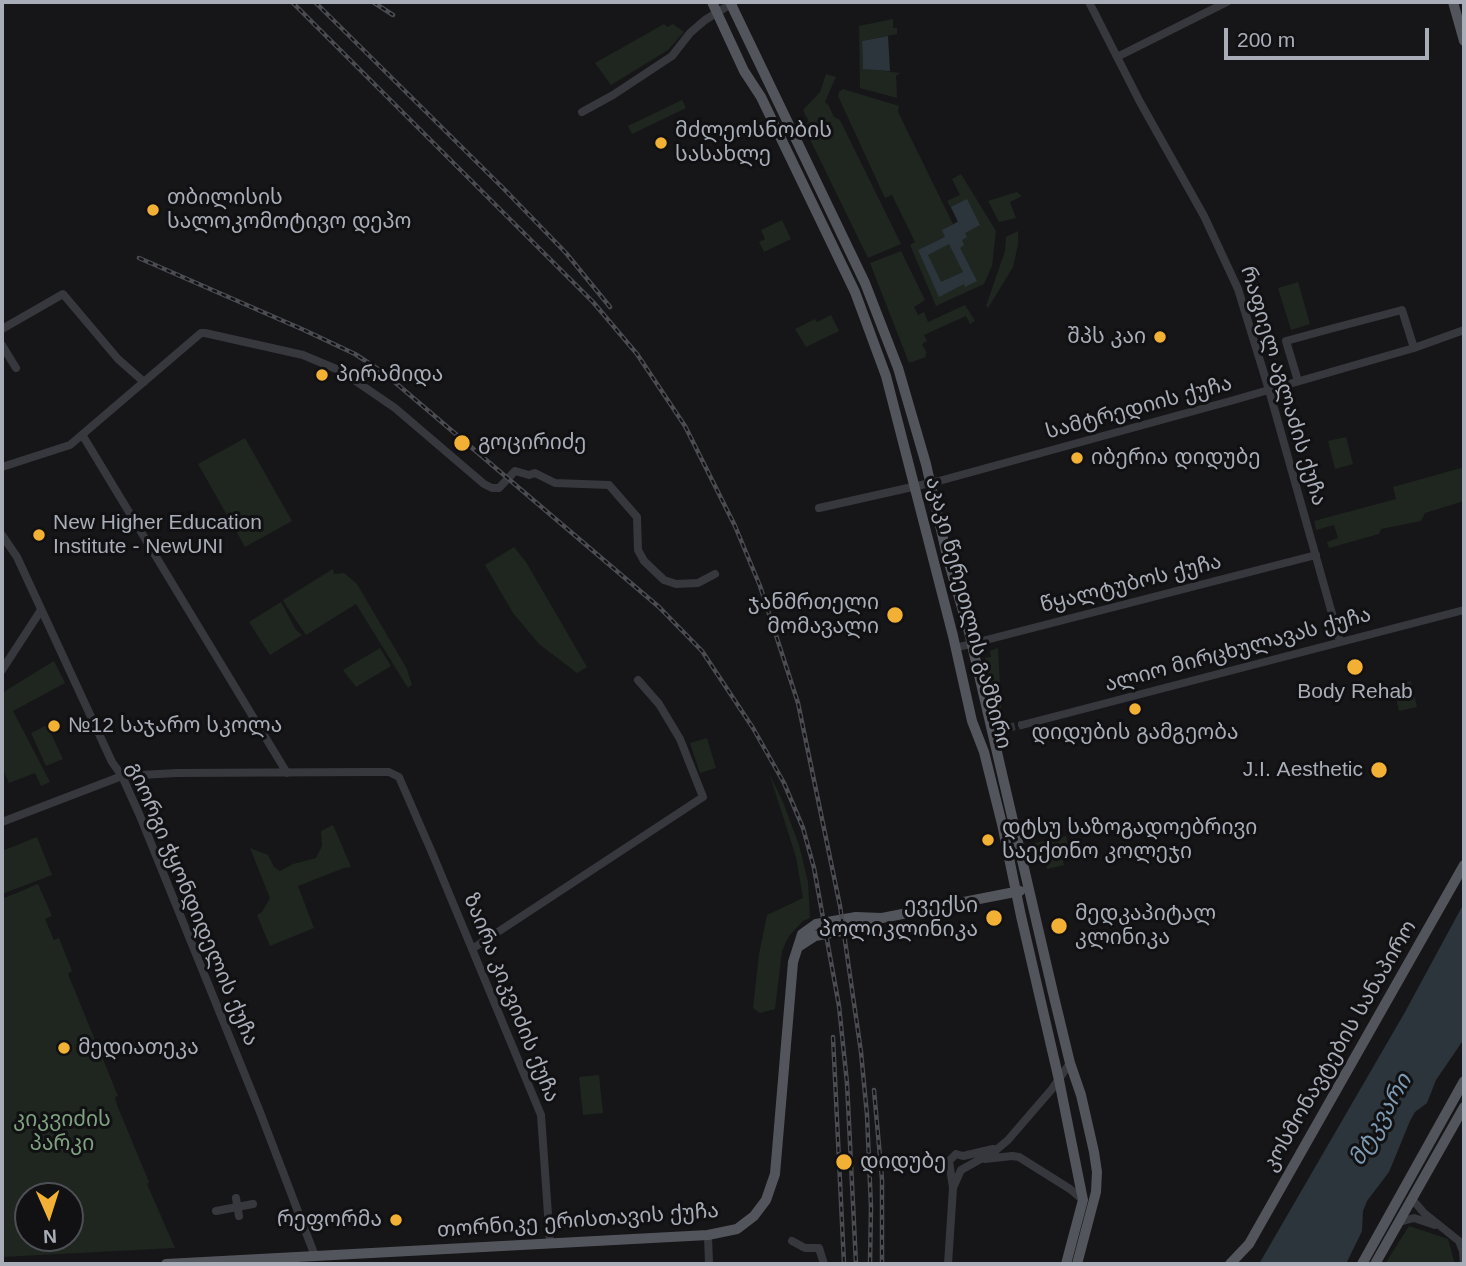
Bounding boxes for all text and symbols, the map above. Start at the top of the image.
scale bar [1228,14,1433,58]
text: 200 m [1237,28,1295,51]
place label: მძლეოსნობის სასახლე [675,118,832,168]
marker: მძლეოსნობის სასახლე [653,135,669,151]
place label: თბილისის სალოკომოტივო დეპო [167,185,411,235]
marker: თბილისის სალოკომოტივო დეპო [145,202,161,218]
street label: რაფიელ აგლაძის ქუჩა [1235,263,1331,509]
place label: შპს კაი [1067,324,1146,350]
marker: შპს კაი [1152,329,1168,345]
place label: პირამიდა [336,362,443,388]
marker: პირამიდა [314,367,330,383]
street label: სამტრედიის ქუჩა [1043,371,1235,445]
place label: გოცირიძე [478,430,586,456]
marker: გოცირიძე [452,433,472,453]
place label: იბერია დიდუბე [1091,445,1261,471]
marker: იბერია დიდუბე [1069,450,1085,466]
street label: აკაკი წერეთლის გამზირი [920,474,1016,752]
place label: New Higher Education Institute - NewUNI [53,510,262,560]
marker: New Higher Education Institute - NewUNI [31,527,47,543]
street label: წყალტუბოს ქუჩა [1038,549,1224,619]
place label: ჯანმრთელი მომავალი [748,590,879,640]
street label: ალიო მირცხულავას ქუჩა [1102,602,1374,698]
marker: ჯანმრთელი მომავალი [885,605,905,625]
marker: Body Rehab [1345,657,1365,677]
place label: Body Rehab [1297,679,1413,705]
marker: დიდუბის გამგეობა [1127,701,1143,717]
place label: №12 საჯარო სკოლა [68,713,282,739]
marker: №12 საჯარო სკოლა [46,718,62,734]
place label: დიდუბის გამგეობა [1032,720,1238,746]
place label: J.I. Aesthetic [1243,757,1363,783]
street label: გიორგი ჭყონდიდელის ქუჩა [121,758,263,1050]
marker: J.I. Aesthetic [1369,760,1389,780]
place label: დტსუ საზოგადოებრივი საექთნო კოლეჯი [1002,815,1257,865]
marker: დტსუ საზოგადოებრივი საექთნო კოლეჯი [980,832,996,848]
street label: ზაირა კიკვიძის ქუჩა [458,890,564,1106]
place label: ევექსი პოლიკლინიკა [819,893,978,943]
place label: მედკაპიტალ კლინიკა [1075,901,1216,951]
marker: ევექსი პოლიკლინიკა [984,908,1004,928]
marker: მედკაპიტალ კლინიკა [1049,916,1069,936]
street label: კოსმონავტების სანაპირო [1258,916,1422,1176]
place label: მედიათეკა [78,1035,199,1061]
marker: მედიათეკა [56,1040,72,1056]
water label: მტკვარი [1344,1069,1418,1171]
park label: კიკვიძის პარკი [13,1107,111,1157]
place label: დიდუბე [860,1149,946,1175]
marker: დიდუბე [834,1152,854,1172]
north arrow [14,1182,84,1252]
street label: თორნიკე ერისთავის ქუჩა [436,1199,720,1243]
place label: რეფორმა [277,1207,382,1233]
marker: რეფორმა [388,1212,404,1228]
text: N [43,1226,57,1247]

